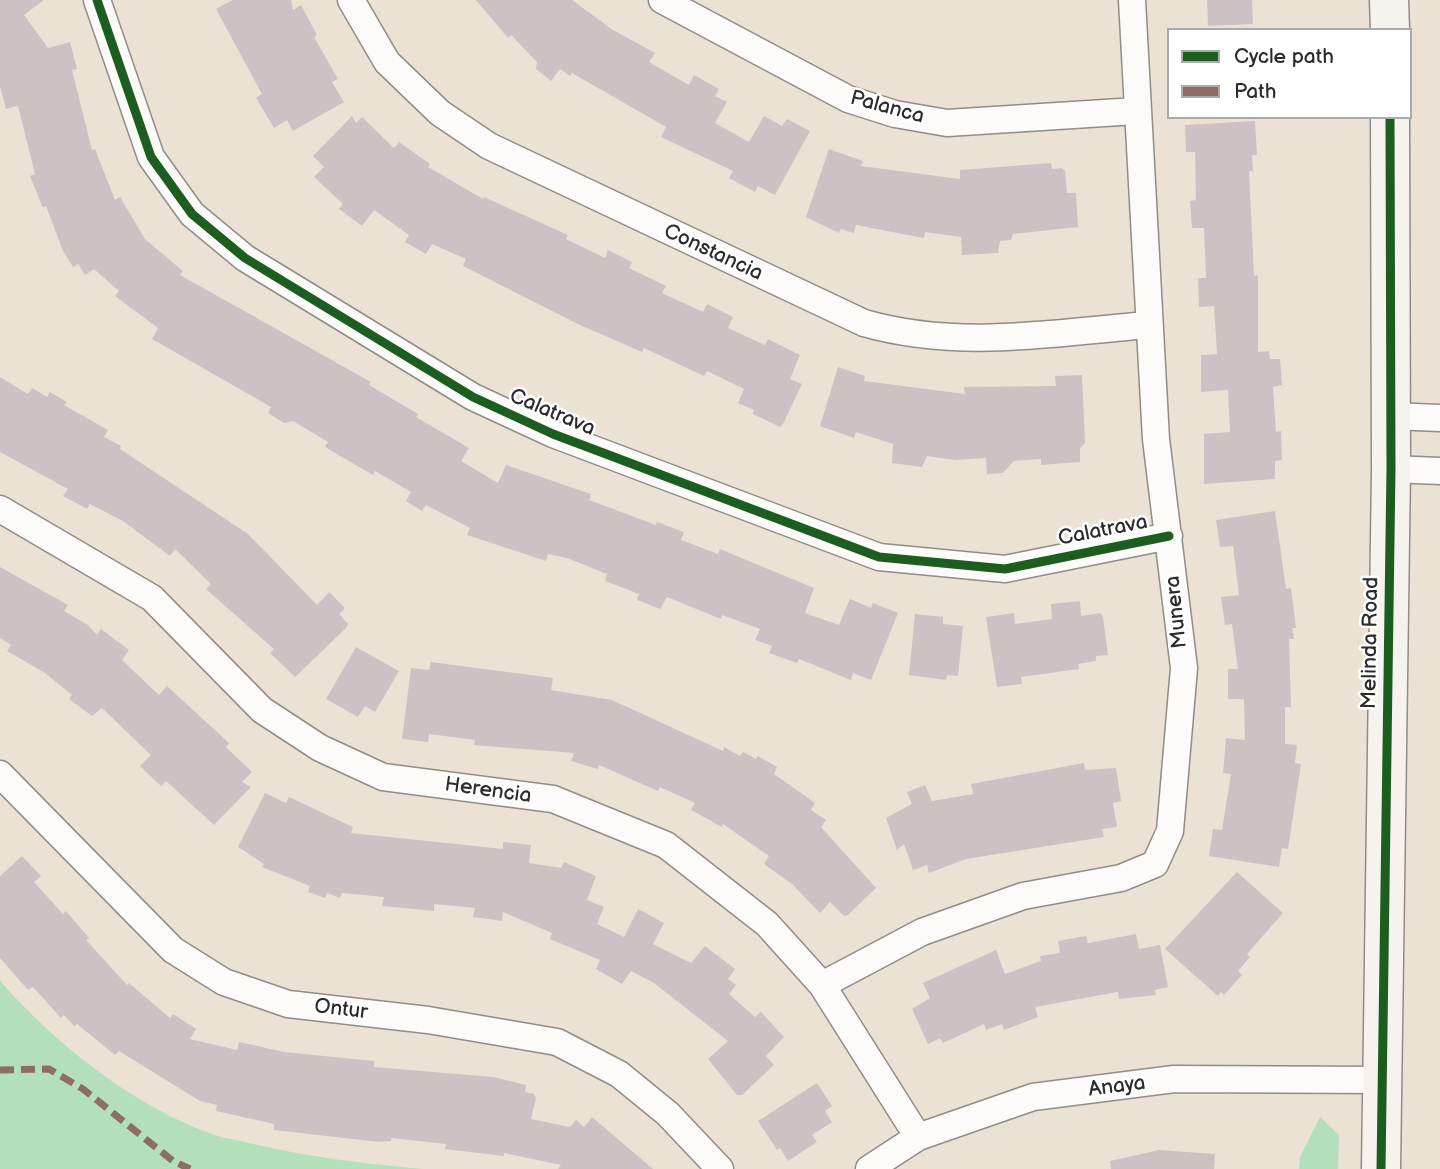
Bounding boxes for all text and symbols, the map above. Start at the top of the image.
legend [1167,28,1412,119]
text: Cycle path [1234,44,1334,69]
text: Path [1234,79,1276,104]
street label: Palanca [847,86,927,130]
street label: Constancia [659,219,767,287]
street label: Calatrava [505,384,599,442]
street label: Calatrava [1056,510,1150,552]
street label: Munera [1161,574,1193,650]
street label: Melinda Road [1357,577,1385,709]
street label: Herencia [443,772,533,810]
street label: Ontur [313,994,369,1026]
street label: Anaya [1087,1071,1147,1103]

